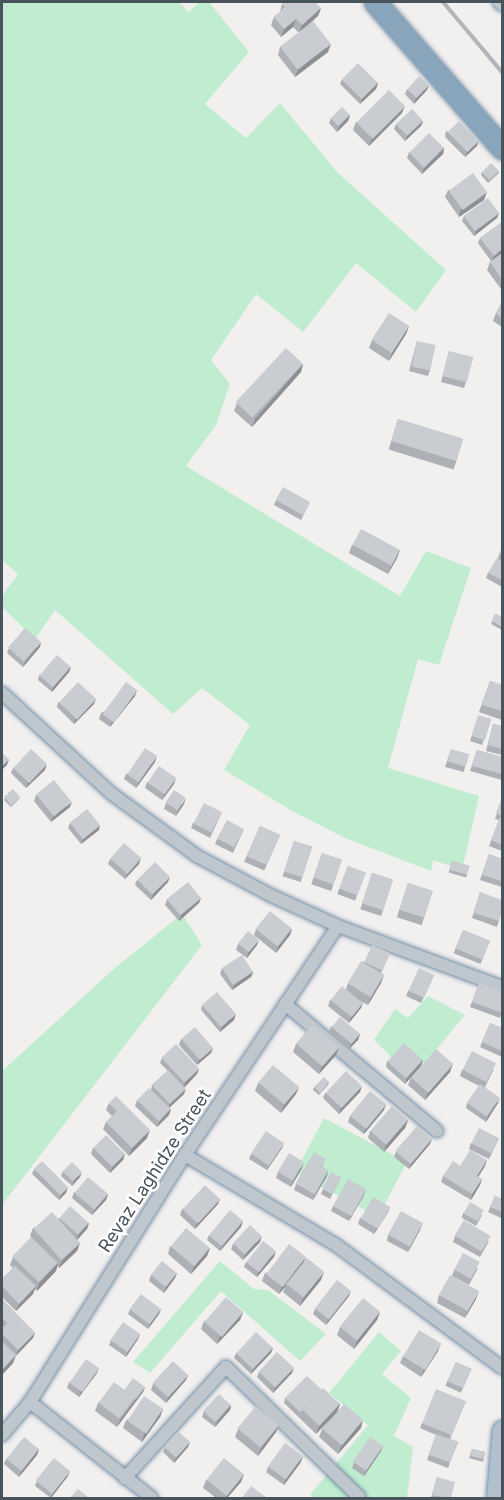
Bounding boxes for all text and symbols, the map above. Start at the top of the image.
street label: Revaz Laghidze Street [94,1085,216,1257]

